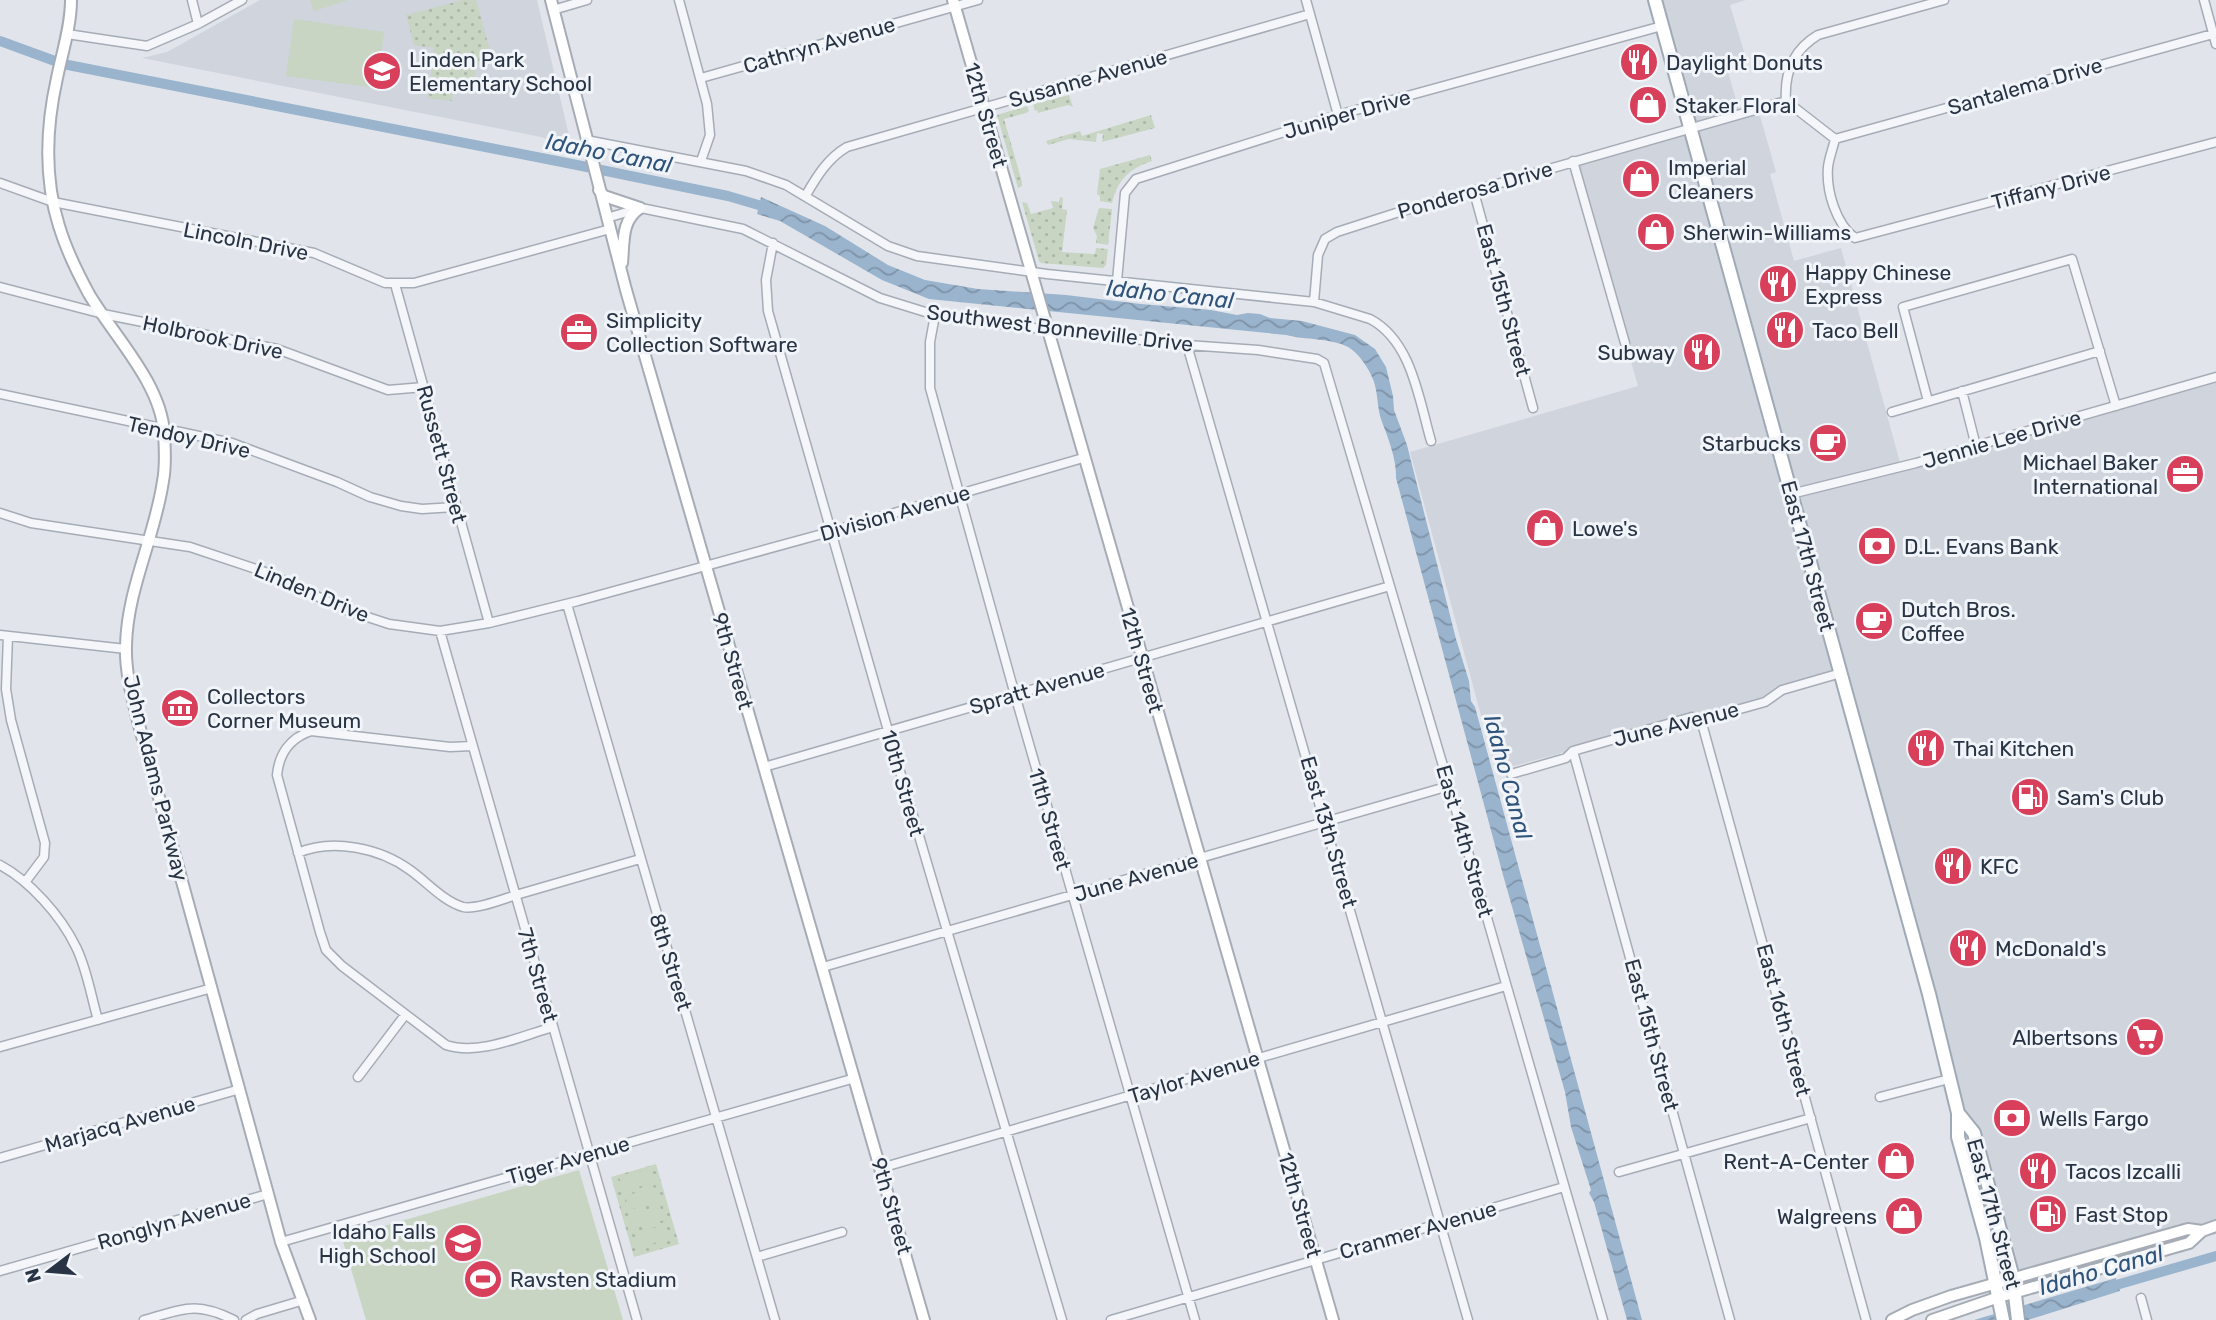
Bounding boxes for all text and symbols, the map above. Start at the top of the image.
street label: Cathryn Avenue [740,11,898,79]
restaurant icon: Daylight Donuts [1618,41,1660,83]
street label: Susanne Avenue [1006,43,1170,113]
place label: Linden Park Elementary School [409,47,592,96]
school or university icon: Linden Park Elementary School [361,50,403,92]
place label: Daylight Donuts [1666,50,1823,75]
street label: Santalema Drive [1945,52,2105,120]
street label: 12th Street [959,60,1013,170]
street label: Juniper Drive [1281,84,1413,144]
shop icon: Staker Floral [1627,84,1669,126]
place label: Staker Floral [1675,93,1797,118]
water label: Idaho Canal [543,127,675,179]
place label: Imperial Cleaners [1668,155,1754,204]
street label: Ponderosa Drive [1395,156,1555,224]
shop icon: Imperial Cleaners [1620,158,1662,200]
street label: Tiffany Drive [1989,159,2113,215]
shop icon: Sherwin-Williams [1635,211,1677,253]
street label: Lincoln Drive [181,217,311,265]
place label: Sherwin-Williams [1683,220,1851,245]
street label: East 15th Street [1472,221,1536,379]
place label: Happy Chinese Express [1805,260,1951,309]
restaurant icon: Happy Chinese Express [1757,263,1799,305]
water label: Idaho Canal [1105,273,1236,315]
street label: Southwest Bonneville Drive [925,299,1195,357]
place label: Simplicity Collection Software [606,308,798,357]
restaurant icon: Taco Bell [1764,309,1806,351]
street label: Holbrook Drive [141,310,285,364]
office icon: Simplicity Collection Software [558,311,600,353]
place label: Taco Bell [1812,318,1899,343]
restaurant icon: Subway [1681,331,1723,373]
place label: Subway [1598,340,1675,365]
street label: Russett Street [412,382,472,526]
street label: Jennie Lee Drive [1920,404,2084,474]
street label: Tendoy Drive [125,411,253,463]
cafe icon: Starbucks [1807,422,1849,464]
place label: Starbucks [1702,431,1801,456]
place label: Michael Baker International [2023,450,2158,499]
office icon: Michael Baker International [2164,453,2206,495]
street label: East 17th Street [1776,478,1840,634]
street label: Division Avenue [817,480,973,546]
shop icon: Lowe's [1524,507,1566,549]
place label: Lowe's [1572,516,1638,541]
bank icon: D.L. Evans Bank [1856,525,1898,567]
place label: D.L. Evans Bank [1904,534,2059,559]
street label: Linden Drive [251,557,373,627]
place label: Dutch Bros. Coffee [1901,597,2016,646]
cafe icon: Dutch Bros. Coffee [1853,600,1895,642]
street label: 12th Street [1115,605,1169,715]
street label: 9th Street [707,610,759,712]
street label: Spratt Avenue [967,657,1107,719]
street label: John Adams Parkway [118,673,194,884]
place label: Collectors Corner Museum [207,684,361,733]
museum icon: Collectors Corner Museum [159,687,201,729]
street label: June Avenue [1611,696,1741,752]
water label: Idaho Canal [1478,711,1538,843]
street label: 10th Street [876,727,930,839]
restaurant icon: Thai Kitchen [1905,727,1947,769]
place label: Thai Kitchen [1953,736,2074,761]
street label: East 13th Street [1295,753,1363,911]
street label: East 14th Street [1431,762,1499,920]
street label: 11th Street [1024,765,1076,873]
fuel station icon: Sam's Club [2009,776,2051,818]
place label: Sam's Club [2057,785,2164,810]
restaurant icon: KFC [1932,845,1974,887]
street label: June Avenue [1071,847,1201,907]
place label: KFC [1980,854,2019,879]
street label: 8th Street [644,910,698,1014]
street label: 7th Street [513,925,563,1025]
restaurant icon: McDonald's [1947,927,1989,969]
place label: McDonald's [1995,936,2107,961]
street label: East 16th Street [1752,941,1816,1099]
street label: East 15th Street [1620,956,1684,1114]
supermarket icon: Albertsons [2124,1016,2166,1058]
place label: Albertsons [2012,1025,2118,1050]
street label: Taylor Avenue [1125,1045,1263,1109]
street label: Marjacq Avenue [42,1091,198,1157]
bank icon: Wells Fargo [1991,1097,2033,1139]
place label: Wells Fargo [2039,1106,2149,1131]
street label: Tiger Avenue [503,1130,633,1190]
street label: East 17th Street [1962,1136,2026,1292]
shop icon: Rent-A-Center [1875,1140,1917,1182]
place label: Rent-A-Center [1723,1149,1869,1174]
street label: 12th Street [1273,1150,1327,1260]
restaurant icon: Tacos Izcalli [2017,1150,2059,1192]
street label: 9th Street [866,1155,918,1257]
place label: Tacos Izcalli [2065,1159,2181,1184]
street label: Ronglyn Avenue [94,1187,254,1255]
fuel station icon: Fast Stop [2027,1193,2069,1235]
shop icon: Walgreens [1883,1195,1925,1237]
street label: Cranmer Avenue [1337,1196,1499,1264]
place label: Fast Stop [2075,1202,2168,1227]
place label: Walgreens [1777,1204,1877,1229]
place label: Idaho Falls High School [319,1219,436,1268]
school or university icon: Idaho Falls High School [442,1222,484,1264]
north arrow [14,1236,84,1306]
water label: Idaho Canal [2036,1239,2167,1301]
sports icon: Ravsten Stadium [462,1258,504,1300]
text: N [20,1266,46,1285]
place label: Ravsten Stadium [510,1267,677,1292]

